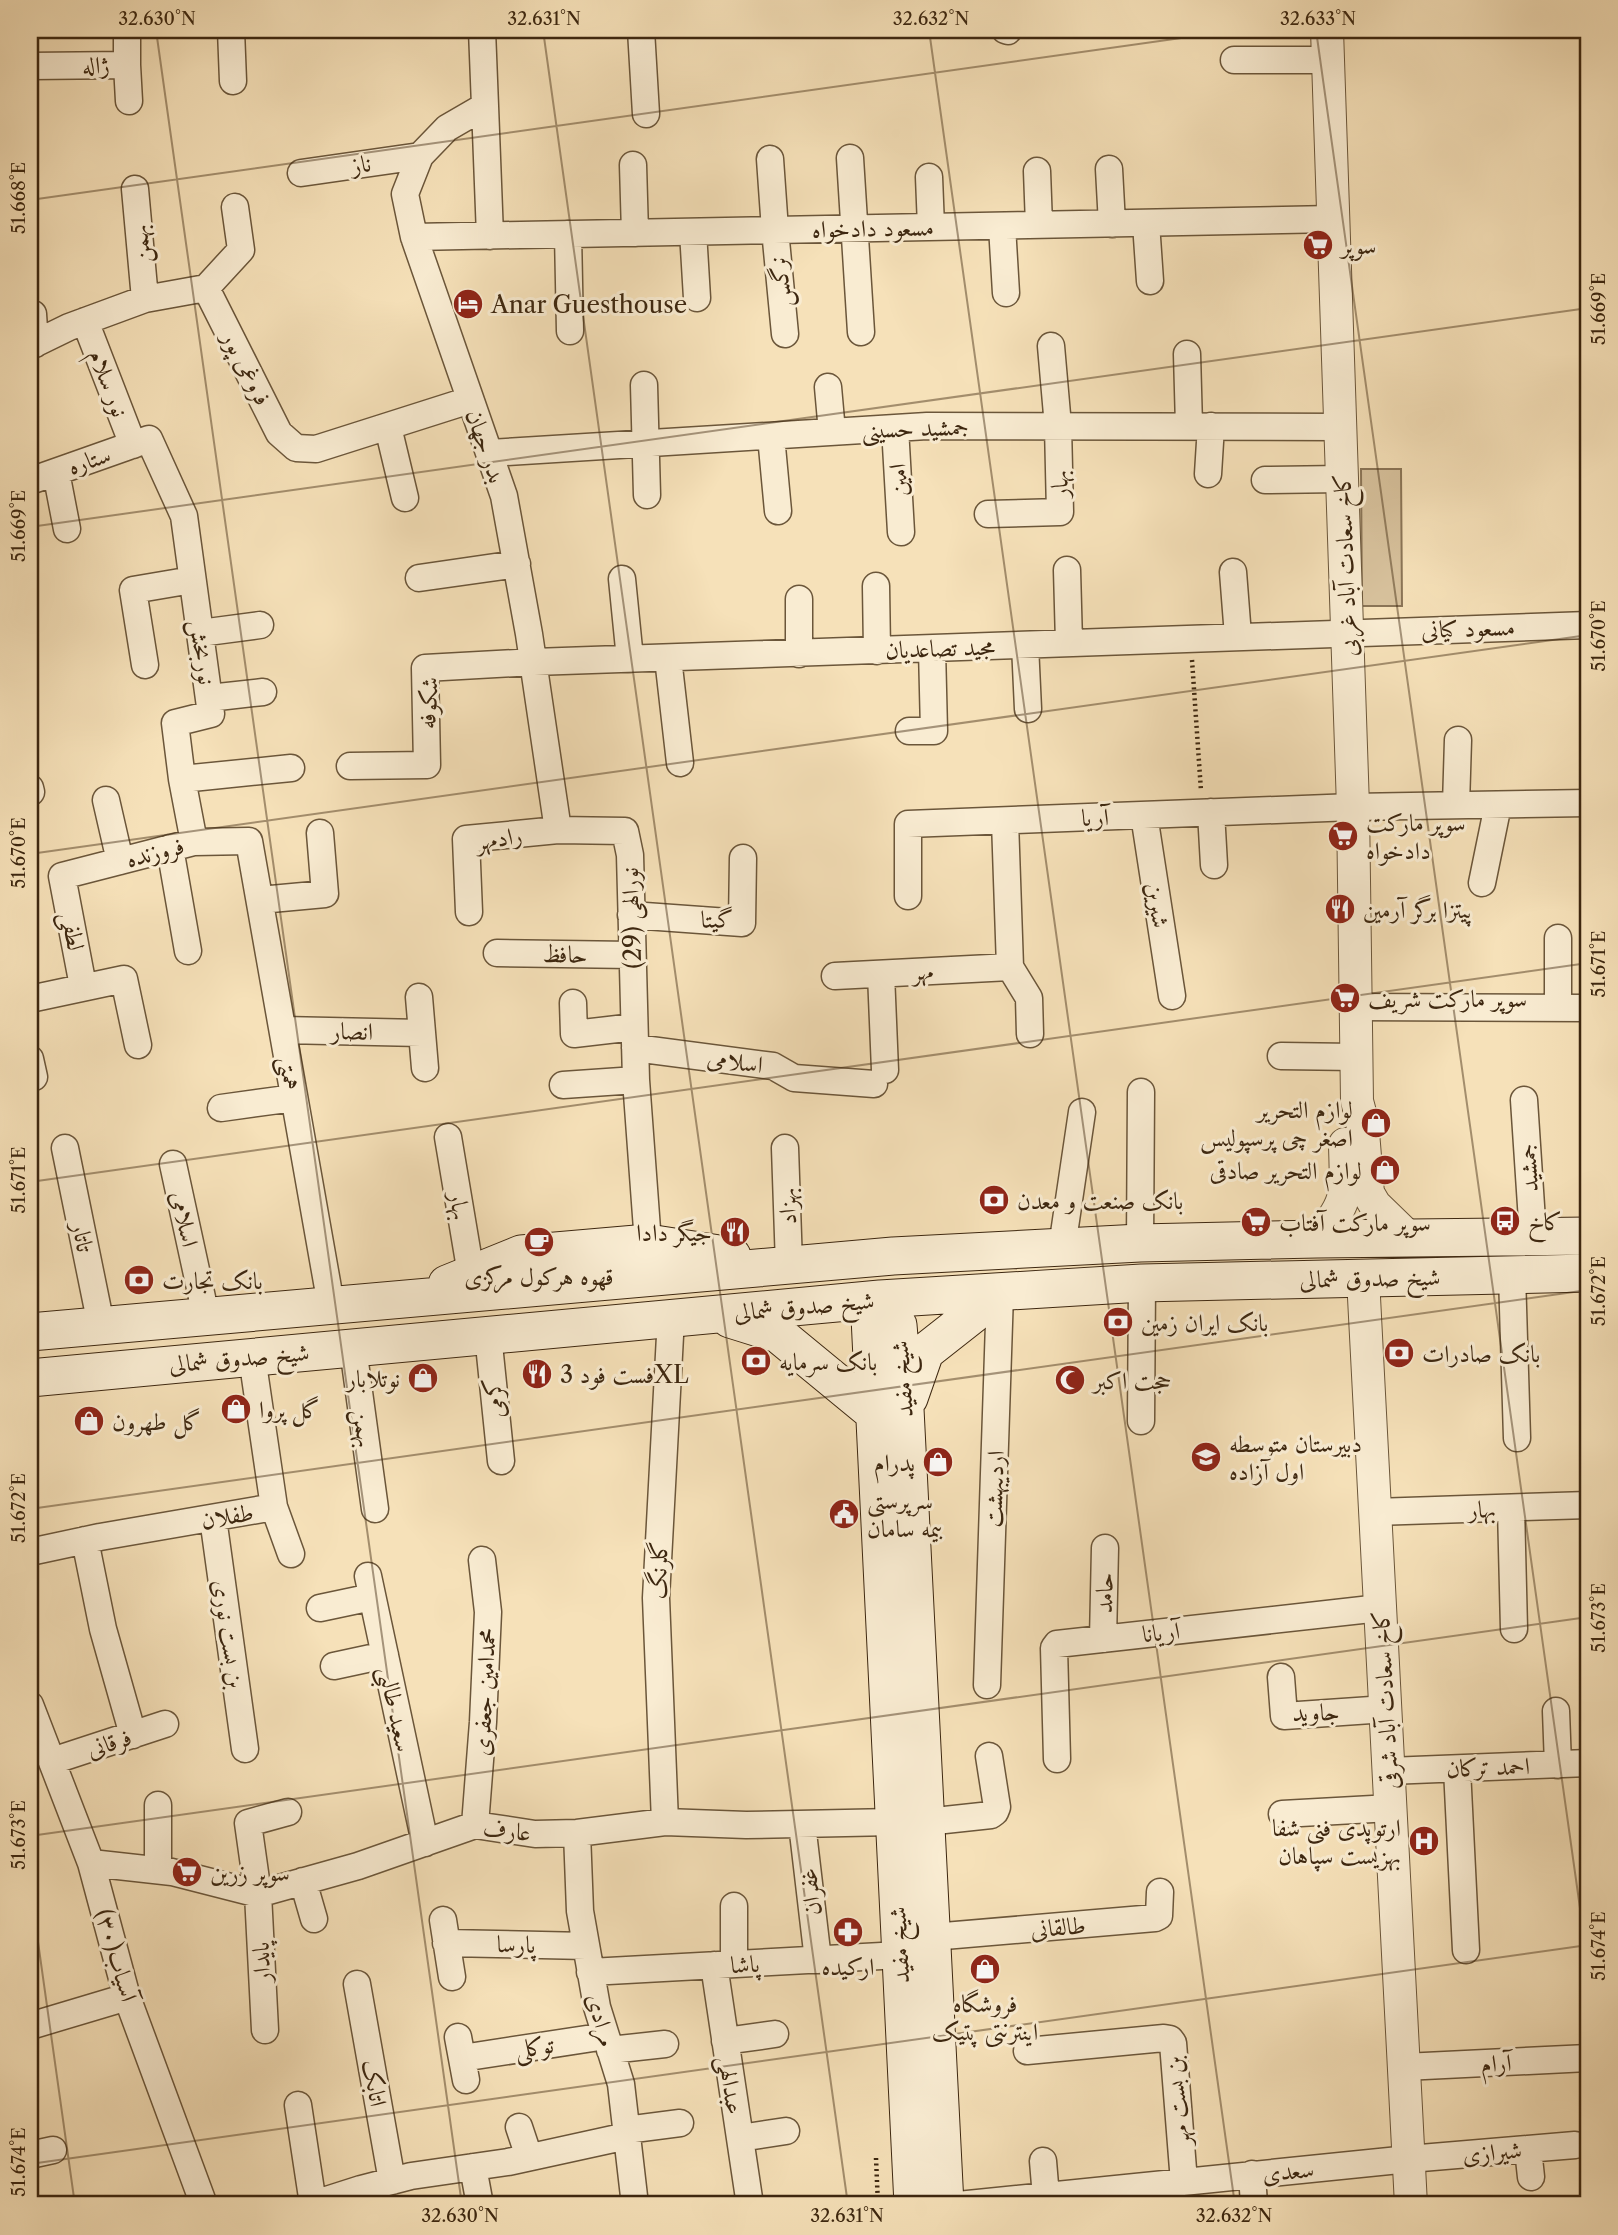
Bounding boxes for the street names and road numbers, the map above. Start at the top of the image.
street label: ژاله [82,50,110,80]
street label: ناز [347,148,373,180]
street label: مسعود دادخواه [812,212,934,245]
street label: بهمن [124,223,158,265]
street label: نرگس [763,255,799,309]
street label: فروغی پور [212,324,278,411]
street label: نور سلام [76,345,135,423]
street label: بدر جهان [460,405,512,487]
street label: جمشید حسینی [861,412,969,447]
street label: ستاره [64,439,114,481]
street label: امین [882,463,914,497]
street label: بهار [1044,470,1075,500]
street label: کاخ سعادت آباد غربی [1327,473,1370,657]
street label: مسعود کیانی [1421,612,1516,645]
street label: نوربخش [182,617,222,687]
street label: مجید تصاعدیان [885,632,996,665]
street label: شکوفه [412,676,445,730]
street label: آریا [1081,802,1112,833]
street label: رادمهر [471,820,524,857]
street label: فروزنده [123,831,187,874]
street label: نورالهی (29) [615,867,650,969]
street label: شیرین [1140,880,1176,930]
street label: گیتا [700,904,734,934]
street label: لطفی [52,909,91,954]
street label: حافظ [542,939,588,969]
street label: مهر [909,956,934,987]
street label: انصار [329,1016,373,1046]
street label: اسلامی [705,1043,765,1079]
street label: همتی [270,1054,307,1092]
street label: جمشید [1512,1143,1544,1193]
street label: بهزاد [772,1187,803,1225]
street label: بهار [442,1188,476,1222]
street label: اسلامی [165,1189,205,1249]
street label: تاتار [66,1218,100,1255]
street label: شیخ صدوق شمالی [1299,1262,1441,1301]
street label: شیخ صدوق شمالی [732,1285,876,1334]
street label: شیخ صدوق شمالی [167,1337,311,1386]
street label: شیخ مفید [885,1339,926,1418]
street label: کرمی [477,1376,512,1420]
street label: بهمن [345,1407,381,1449]
street label: اردیبهشت [978,1450,1012,1528]
street label: بهار [1466,1494,1496,1525]
street label: طفلان [198,1497,256,1535]
street label: گلرنگ [642,1540,675,1600]
street label: حامد [1089,1572,1119,1614]
street label: بن بست نوری [206,1578,251,1691]
street label: کاخ سعادت آباد شرقی [1366,1609,1411,1790]
street label: آریانا [1141,1615,1184,1649]
street label: محمدامین جعفری [466,1627,503,1757]
street label: سعید طالبی [367,1664,419,1756]
street label: جاوید [1292,1697,1340,1727]
street label: فرقانی [83,1722,135,1765]
street label: احمد ترکان [1446,1751,1530,1783]
street label: عارف [482,1813,532,1847]
street label: غفران [793,1867,828,1917]
street label: آسیاب(۳۰) [89,1905,145,2008]
street label: شیخ مفید [883,1906,922,1984]
street label: طالقانی [1029,1910,1087,1944]
street label: پارسا [496,1929,537,1962]
street label: پایدار [245,1939,280,1985]
street label: پاشا [730,1949,762,1982]
street label: مرادی [578,1990,623,2051]
street label: توکلی [512,2030,557,2067]
street label: آرام [1480,2048,1515,2085]
street label: عبدالهی [709,2054,750,2117]
street label: بن بست مهر [1159,2054,1197,2150]
street label: اتابک [357,2057,393,2109]
street label: شیرازی [1461,2135,1523,2169]
street label: سعدی [1261,2154,1315,2188]

